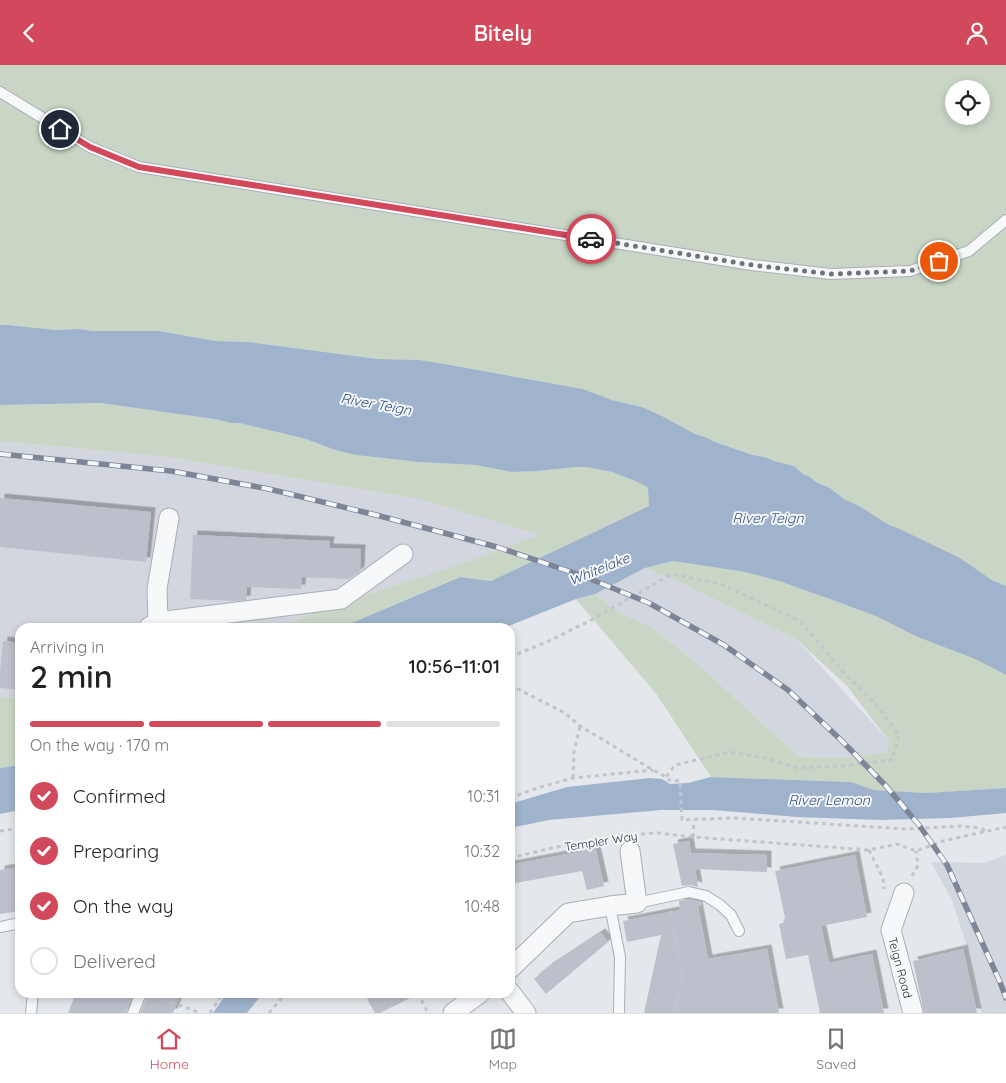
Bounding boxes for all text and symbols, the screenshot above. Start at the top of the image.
icon: back [15,19,43,47]
text: Bitely [474,19,532,47]
icon: person [963,19,991,47]
map controls [945,80,990,125]
button: locate [945,80,990,125]
pin [39,108,81,150]
icon: home [46,115,74,143]
courier [566,214,616,264]
icon: car [577,225,605,253]
pin [918,240,960,282]
icon: bag [925,247,953,275]
water label: River Teign [339,389,414,419]
water label: River Teign [732,509,805,527]
water label: Whitelake [566,548,633,589]
text: Arriving in [30,637,104,657]
text: 10:56–11:01 [408,654,500,678]
text: 2 min [30,656,113,696]
text: On the way · 170 m [30,735,169,755]
icon: check [30,782,58,810]
text: Confirmed [73,784,166,808]
text: 10:31 [467,786,500,806]
water label: River Lemon [788,791,871,809]
street label: Templer Way [563,828,639,854]
icon: check [30,837,58,865]
text: Preparing [73,839,159,863]
text: 10:32 [464,841,500,861]
icon: check [30,892,58,920]
text: On the way [73,894,174,918]
text: 10:48 [464,896,500,916]
street label: Teign Road [886,935,916,1000]
text: Delivered [73,949,156,973]
tab: Home [150,1025,189,1073]
tab: Map [488,1025,517,1073]
tab: Saved [816,1025,856,1073]

